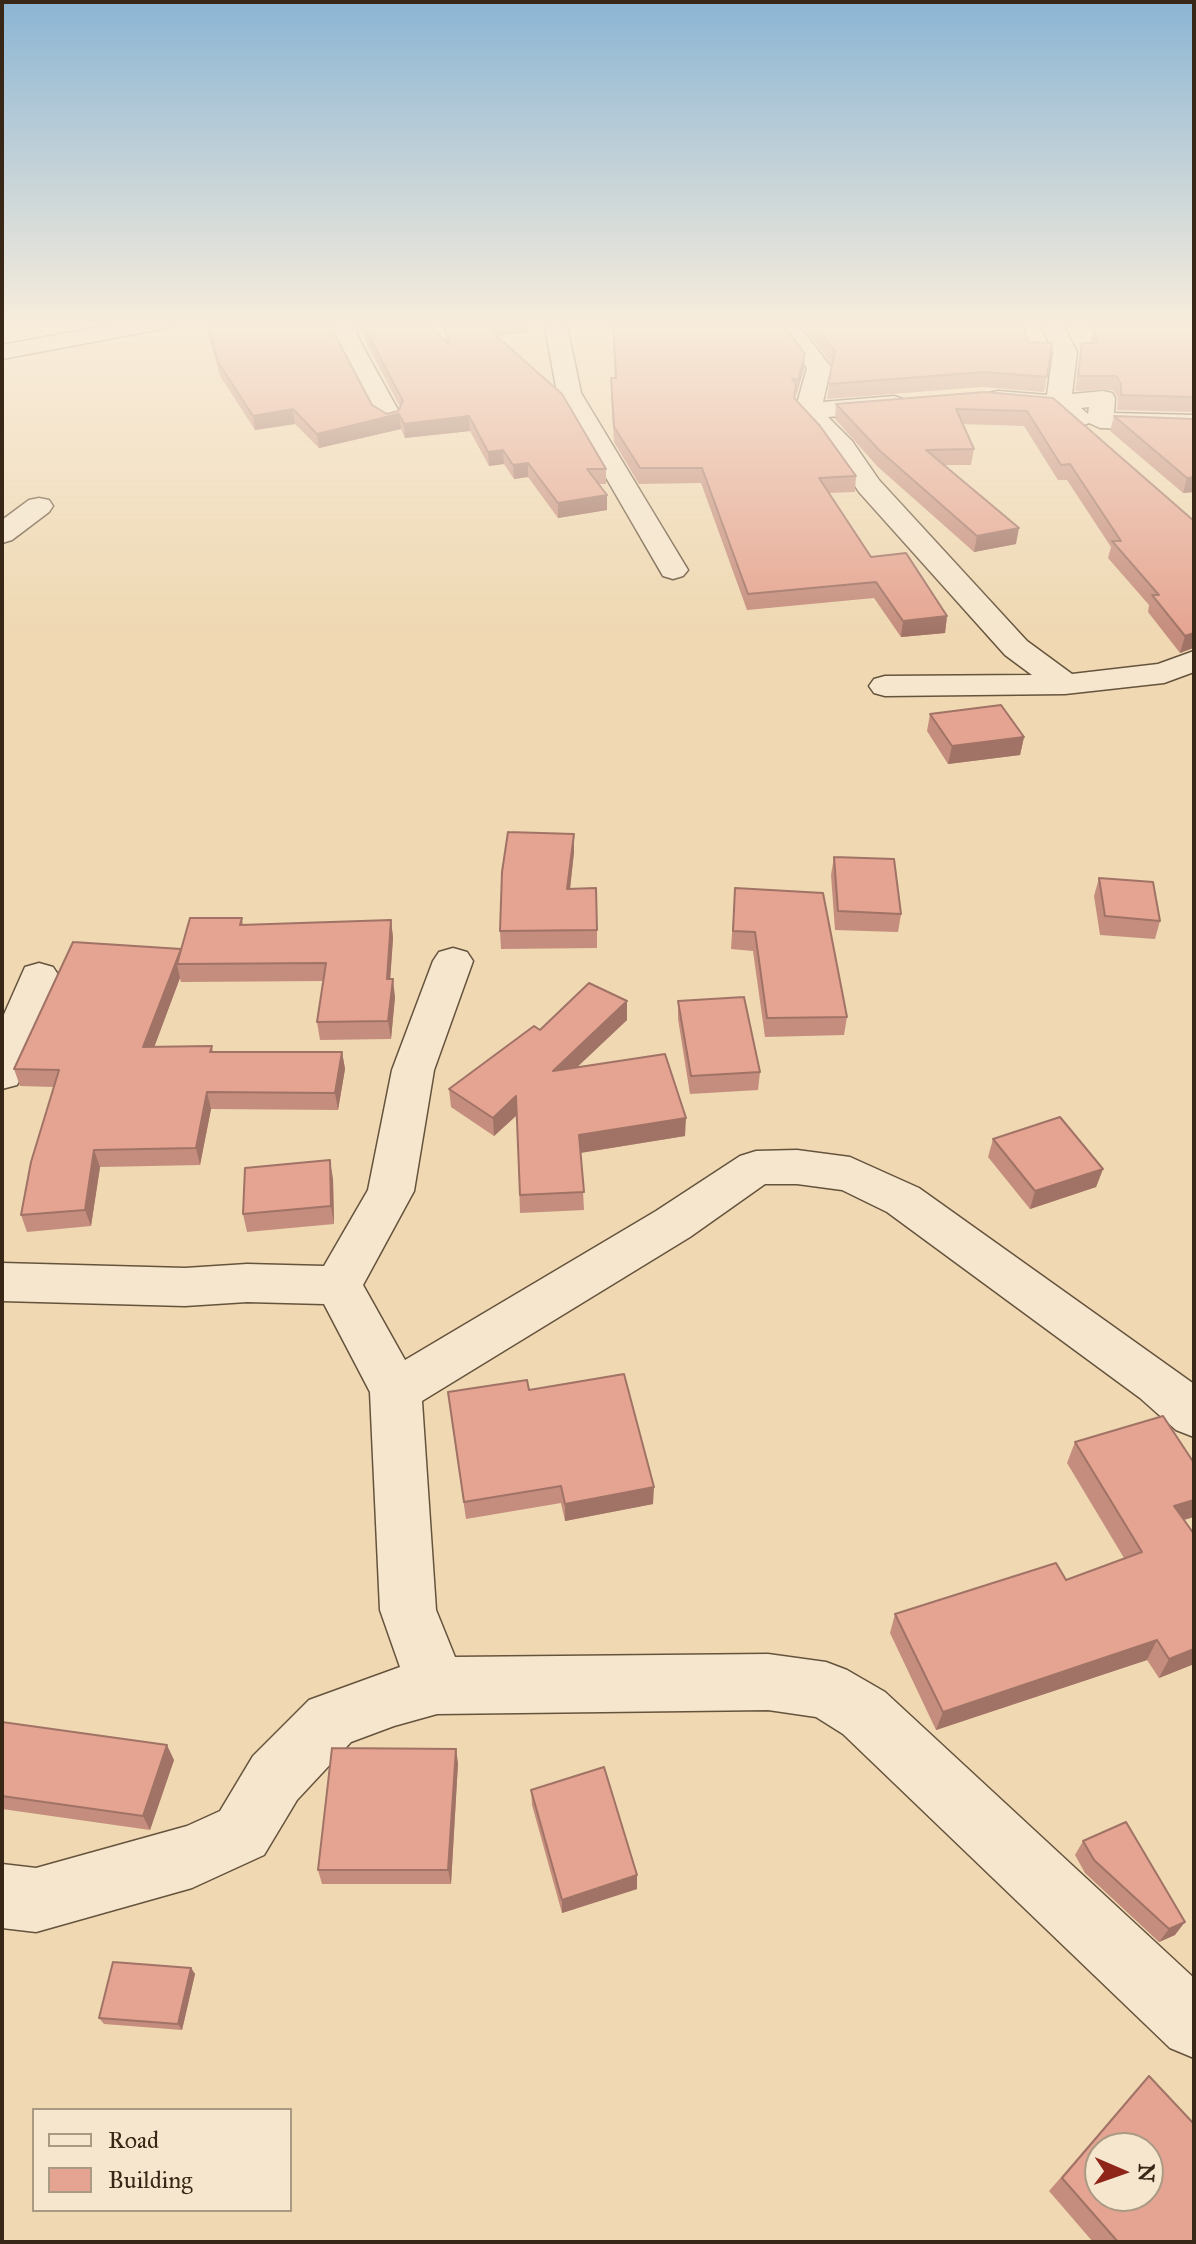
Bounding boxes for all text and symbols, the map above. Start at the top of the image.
legend [32,2108,292,2212]
text: Road [108,2125,159,2155]
north arrow [1084,2132,1164,2212]
text: N [1133,2163,1160,2183]
text: Building [108,2165,193,2195]

